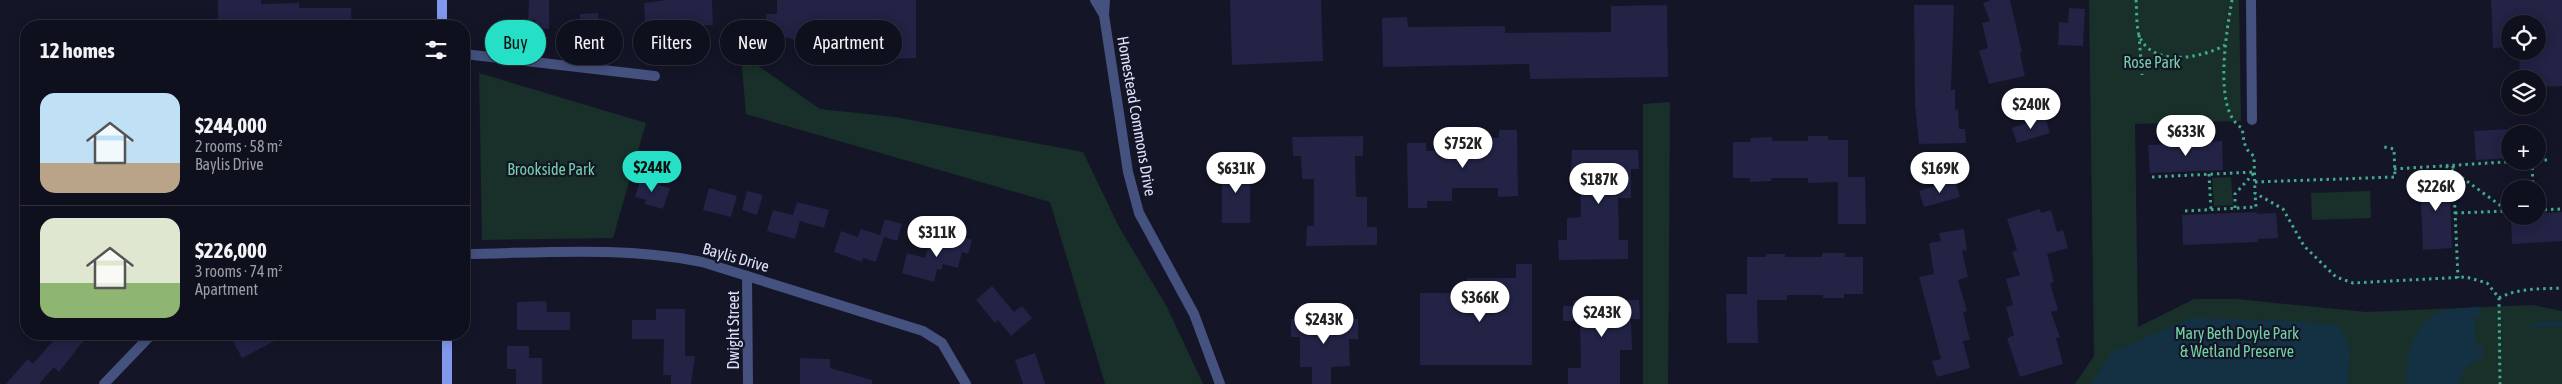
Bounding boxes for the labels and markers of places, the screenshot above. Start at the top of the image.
pin: $240K [1996,88,2066,130]
pin: $633K [2151,114,2221,157]
pin: $752K [1428,126,1498,169]
pin: $244K [617,150,687,193]
pin: $631K [1201,152,1271,194]
pin: $169K [1905,152,1975,194]
pin: $187K [1564,162,1634,205]
pin: $226K [2401,170,2471,212]
pin: $311K [902,216,972,258]
pin: $366K [1445,280,1515,323]
pin: $243K [1567,296,1637,338]
pin: $243K [1289,302,1359,345]

